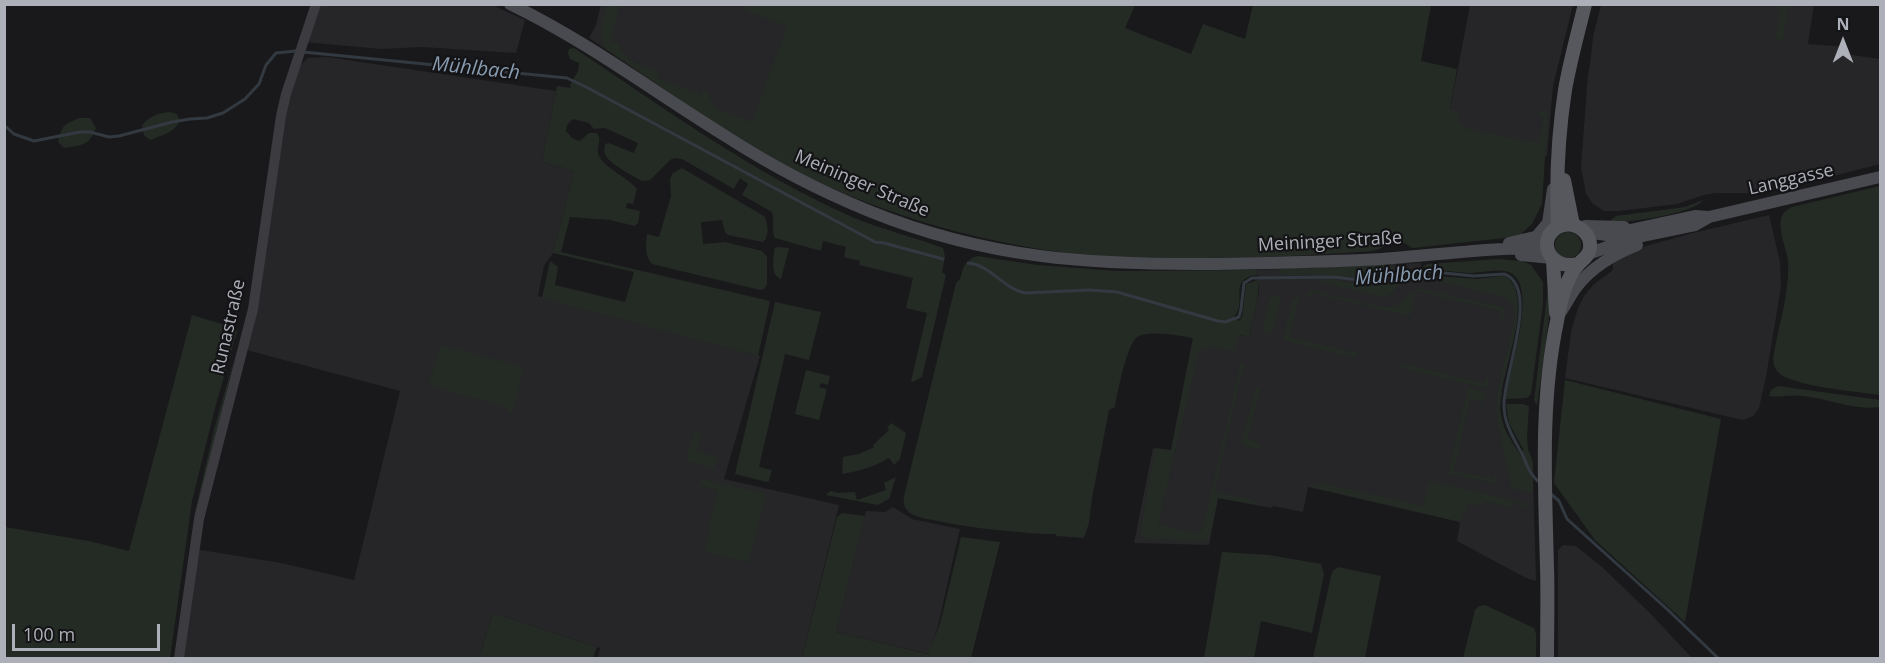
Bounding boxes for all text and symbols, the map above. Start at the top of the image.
north arrow [1813,12,1873,72]
text: N [1836,13,1850,35]
water label: Mühlbach [431,52,521,86]
street label: Meininger Straße [791,146,933,222]
street label: Langgasse [1746,160,1836,200]
street label: Meininger Straße [1257,227,1403,257]
water label: Mühlbach [1354,261,1444,291]
street label: Runastraße [208,277,250,377]
scale bar [15,612,164,650]
text: 100 m [23,622,75,646]

